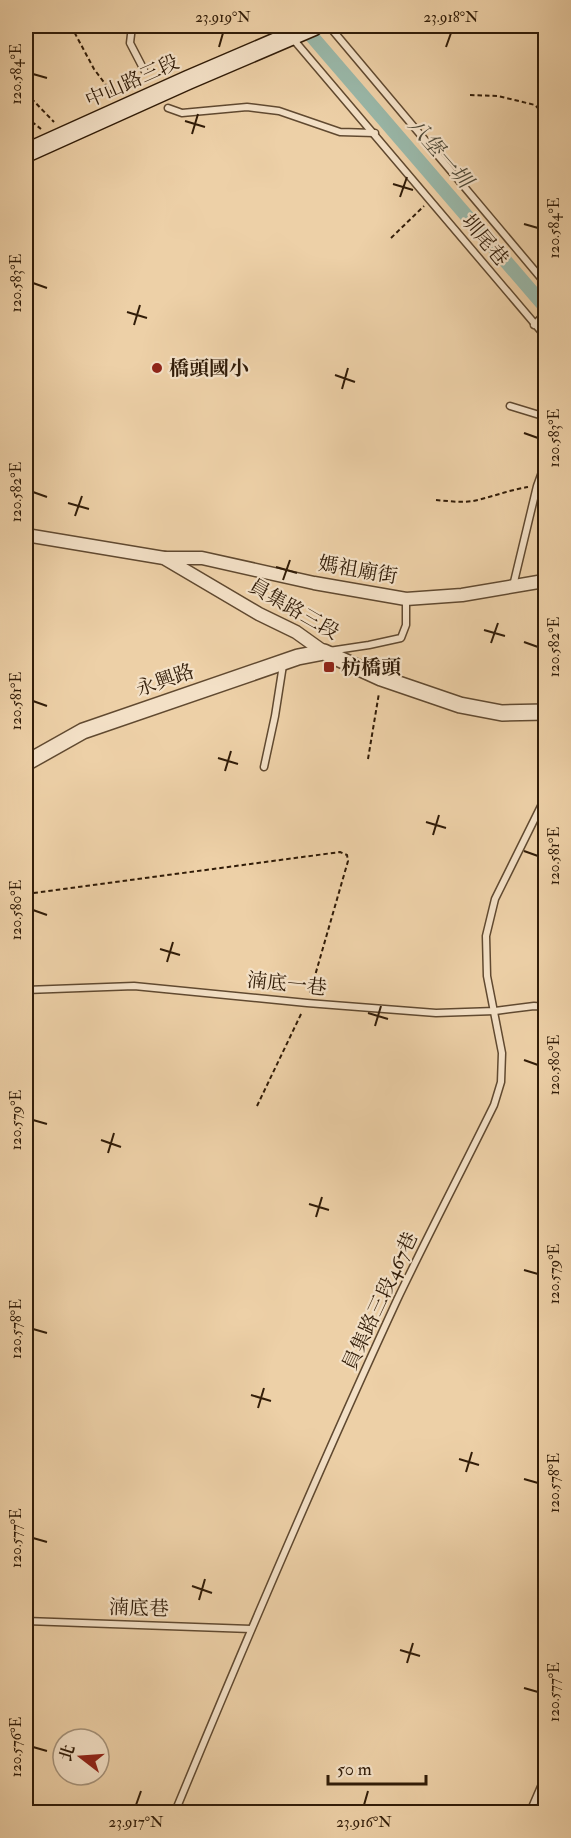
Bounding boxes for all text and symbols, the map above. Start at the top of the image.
text: 23.919°N [195,8,251,27]
text: 23.918°N [423,8,479,27]
text: 120.584°E [7,43,26,105]
street label: 中山路三段 [81,49,183,113]
water label: 八堡一圳 [402,112,480,196]
text: 120.584°E [545,197,564,259]
street label: 圳尾巷 [456,209,514,271]
text: 120.583°E [7,253,26,312]
place label: 橋頭國小 [169,356,249,381]
marker: 橋頭國小 [150,361,164,375]
text: 120.583°E [545,408,564,467]
text: 120.582°E [7,461,26,522]
street label: 媽祖廟街 [316,551,400,589]
street label: 員集路三段 [244,573,344,645]
text: 120.582°E [545,616,564,677]
place label: 枋橋頭 [341,655,401,680]
street label: 永興路 [133,658,197,702]
marker: 枋橋頭 [322,660,336,674]
text: 120.581°E [7,672,26,730]
text: 120.581°E [545,827,564,885]
text: 120.580°E [7,879,26,940]
street label: 湳底一巷 [246,967,328,1001]
text: 120.580°E [545,1034,564,1095]
text: 120.579°E [7,1090,26,1150]
street label: 員集路三段467巷 [337,1228,423,1374]
text: 120.579°E [545,1244,564,1304]
text: 120.578°E [7,1299,26,1359]
text: 120.578°E [545,1453,564,1513]
text: 120.577°E [7,1508,26,1568]
street label: 湳底巷 [109,1594,169,1622]
text: 120.577°E [545,1662,564,1722]
text: 120.576°E [7,1717,26,1777]
north arrow [51,1727,111,1787]
text: 北 [56,1742,80,1763]
scale bar [328,1748,426,1786]
text: 50 m [337,1758,372,1781]
text: 23.917°N [109,1813,164,1832]
text: 23.916°N [336,1813,392,1832]

